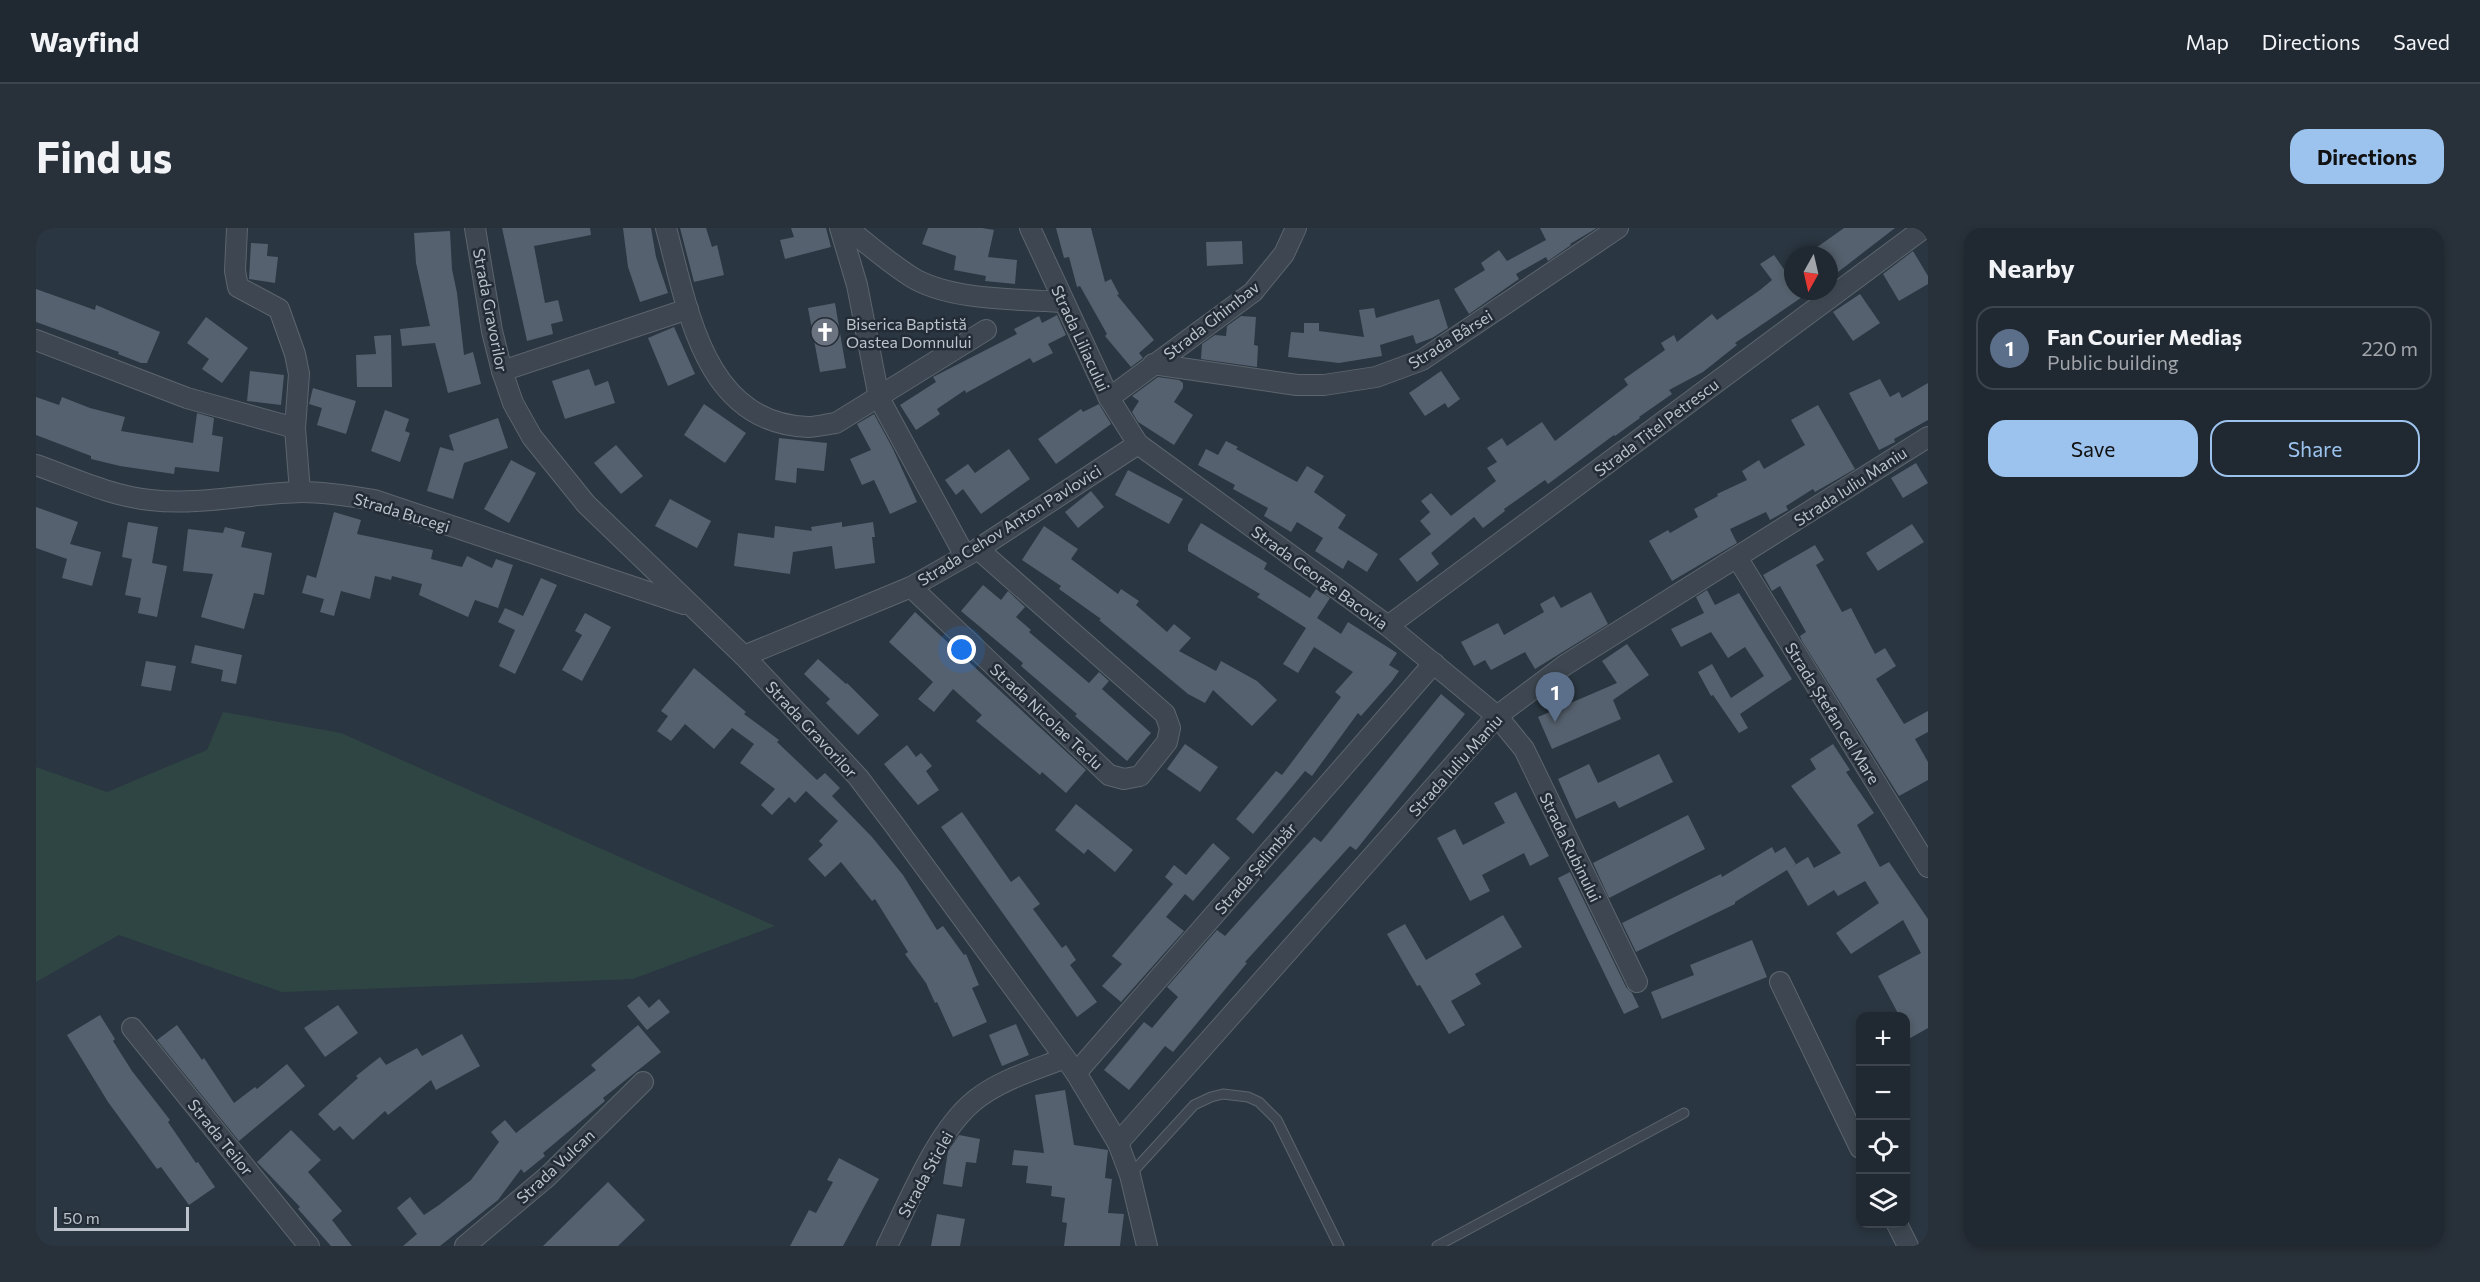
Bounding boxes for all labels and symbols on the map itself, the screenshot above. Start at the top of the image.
north arrow [1784,246,1838,300]
street label: Strada Gravorilor [470,247,512,374]
street label: Strada Ghimbav [1159,277,1263,363]
street label: Strada Liliacului [1048,282,1114,394]
street label: Strada Bârsei [1404,306,1496,372]
place label: Biserica Baptistă Oastea Domnului [846,314,972,351]
church icon: Biserica Baptistă Oastea Domnului [809,316,841,348]
street label: Strada Titel Petrescu [1590,374,1722,480]
street label: Strada Iuliu Maniu [1790,443,1910,529]
street label: Strada Cehov Anton Pavlovici [914,461,1104,589]
street label: Strada Bucegi [352,488,452,536]
street label: Strada George Bacovia [1248,521,1392,633]
your location [947,635,976,664]
street label: Strada Ștefan cel Mare [1780,639,1884,788]
street label: Strada Nicolae Teclu [987,659,1107,773]
pin: 1 [1536,672,1574,722]
street label: Strada Gravorilor [762,677,862,782]
street label: Strada Iuliu Maniu [1404,710,1506,820]
street label: Strada Rubinului [1536,789,1606,905]
street label: Strada Șelimbăr [1210,818,1302,919]
street label: Strada Teilor [184,1095,258,1179]
street label: Strada Vulcan [512,1125,598,1207]
street label: Strada Sticlei [894,1128,956,1220]
scale bar [54,1204,189,1232]

